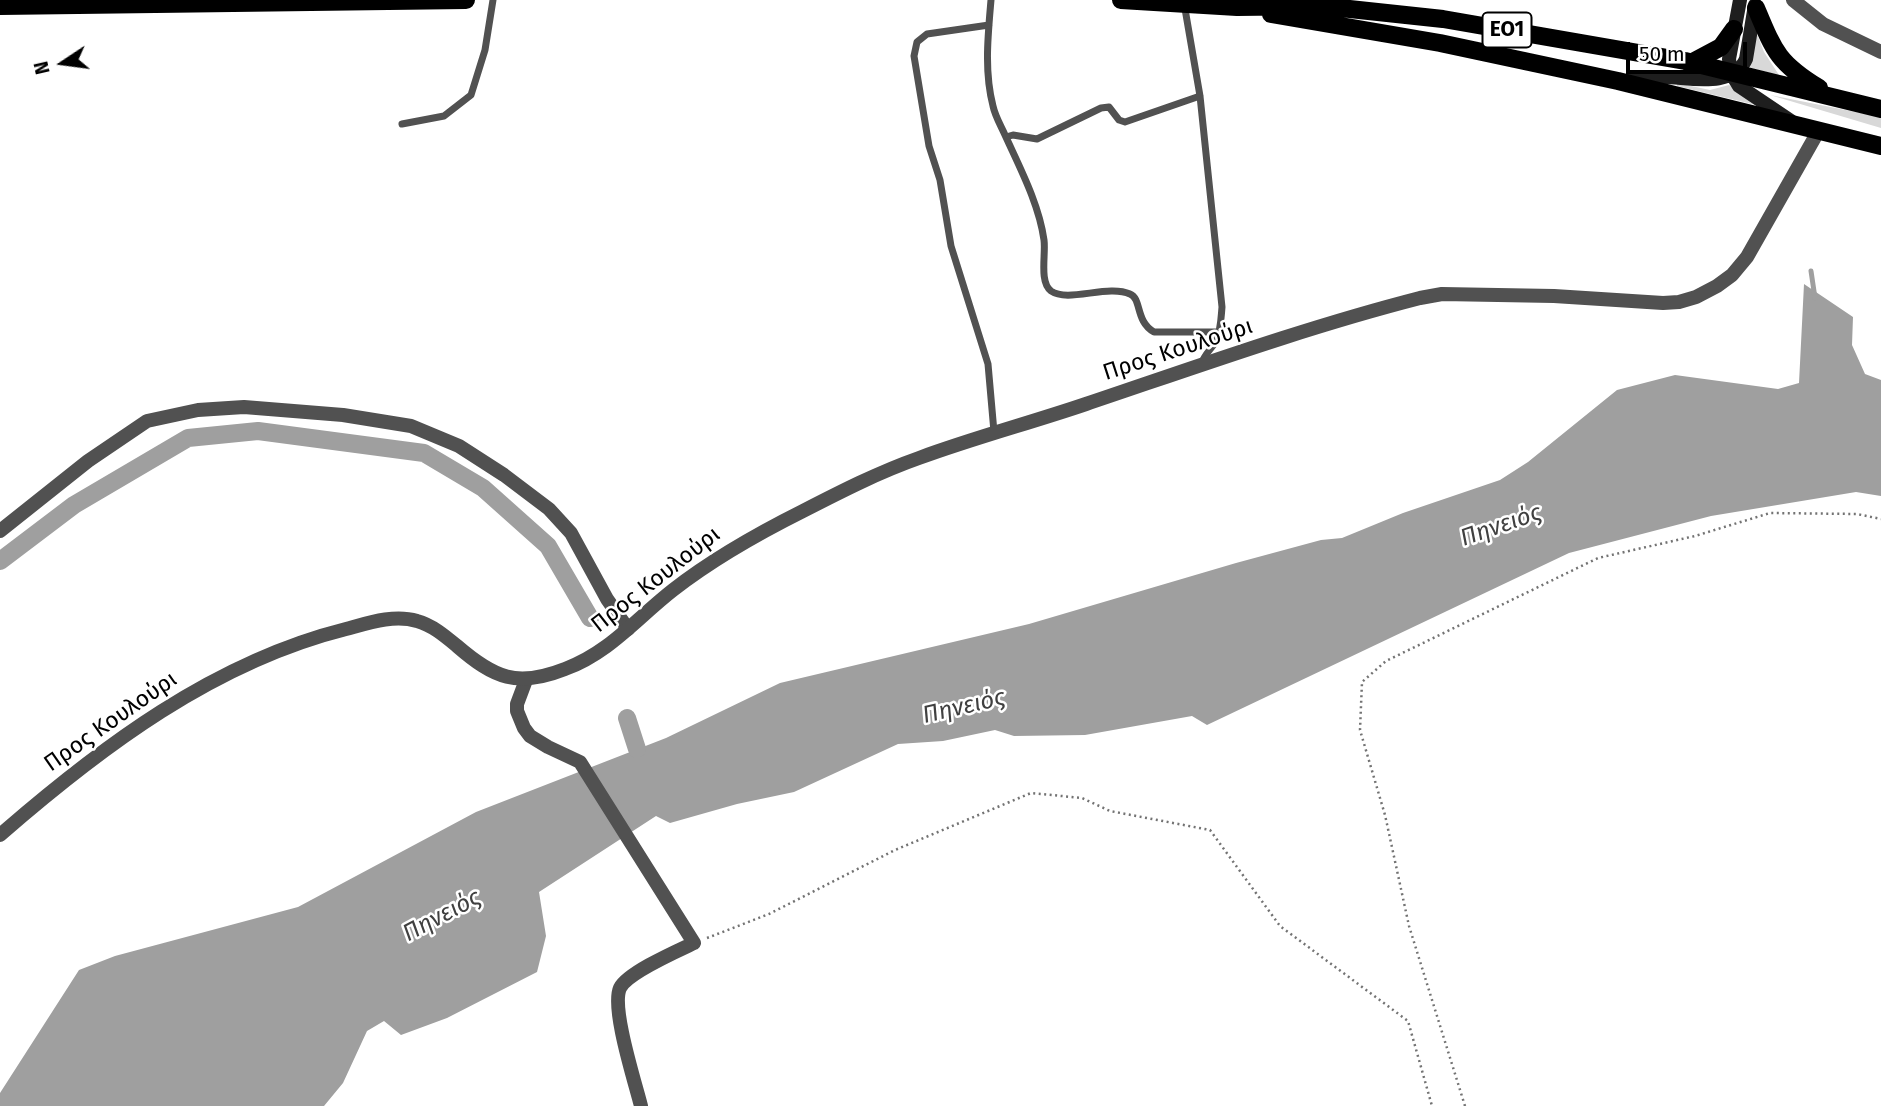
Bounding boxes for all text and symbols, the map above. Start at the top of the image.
road number: ΕΟ1 [1482,12,1532,48]
north arrow [28,28,98,98]
scale bar [1629,28,1750,72]
text: 50 m [1639,41,1685,67]
text: N [29,59,55,77]
street label: Προς Κουλούρι [1099,313,1257,387]
water label: Πηνειός [1457,499,1545,553]
street label: Προς Κουλούρι [586,521,726,639]
street label: Προς Κουλούρι [39,666,183,778]
water label: Πηνειός [920,684,1008,730]
water label: Πηνειός [398,884,486,948]

